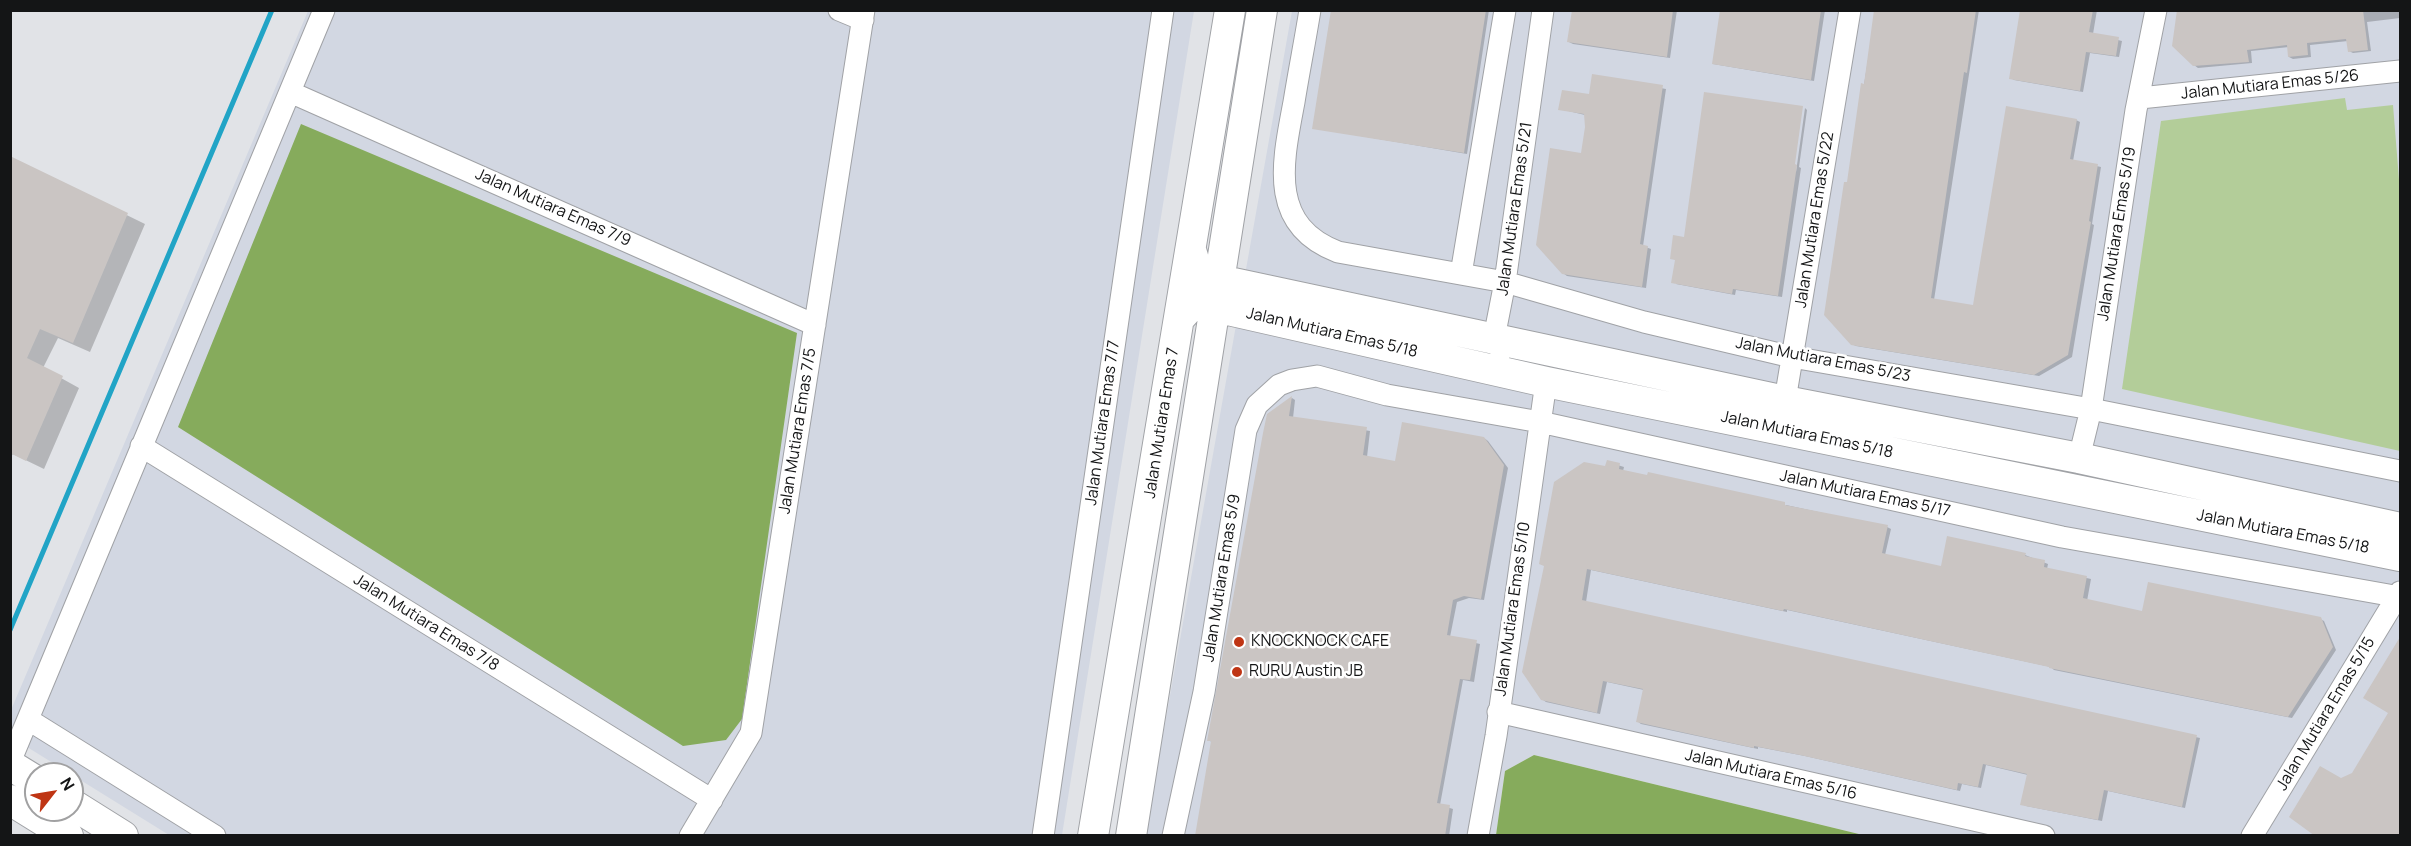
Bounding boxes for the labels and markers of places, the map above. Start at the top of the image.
place label: KNOCKNOCK CAFE [1251,632,1389,652]
marker: KNOCKNOCK CAFE [1232,635,1246,649]
place label: RURU Austin JB [1249,662,1363,682]
marker: RURU Austin JB [1230,665,1244,679]

